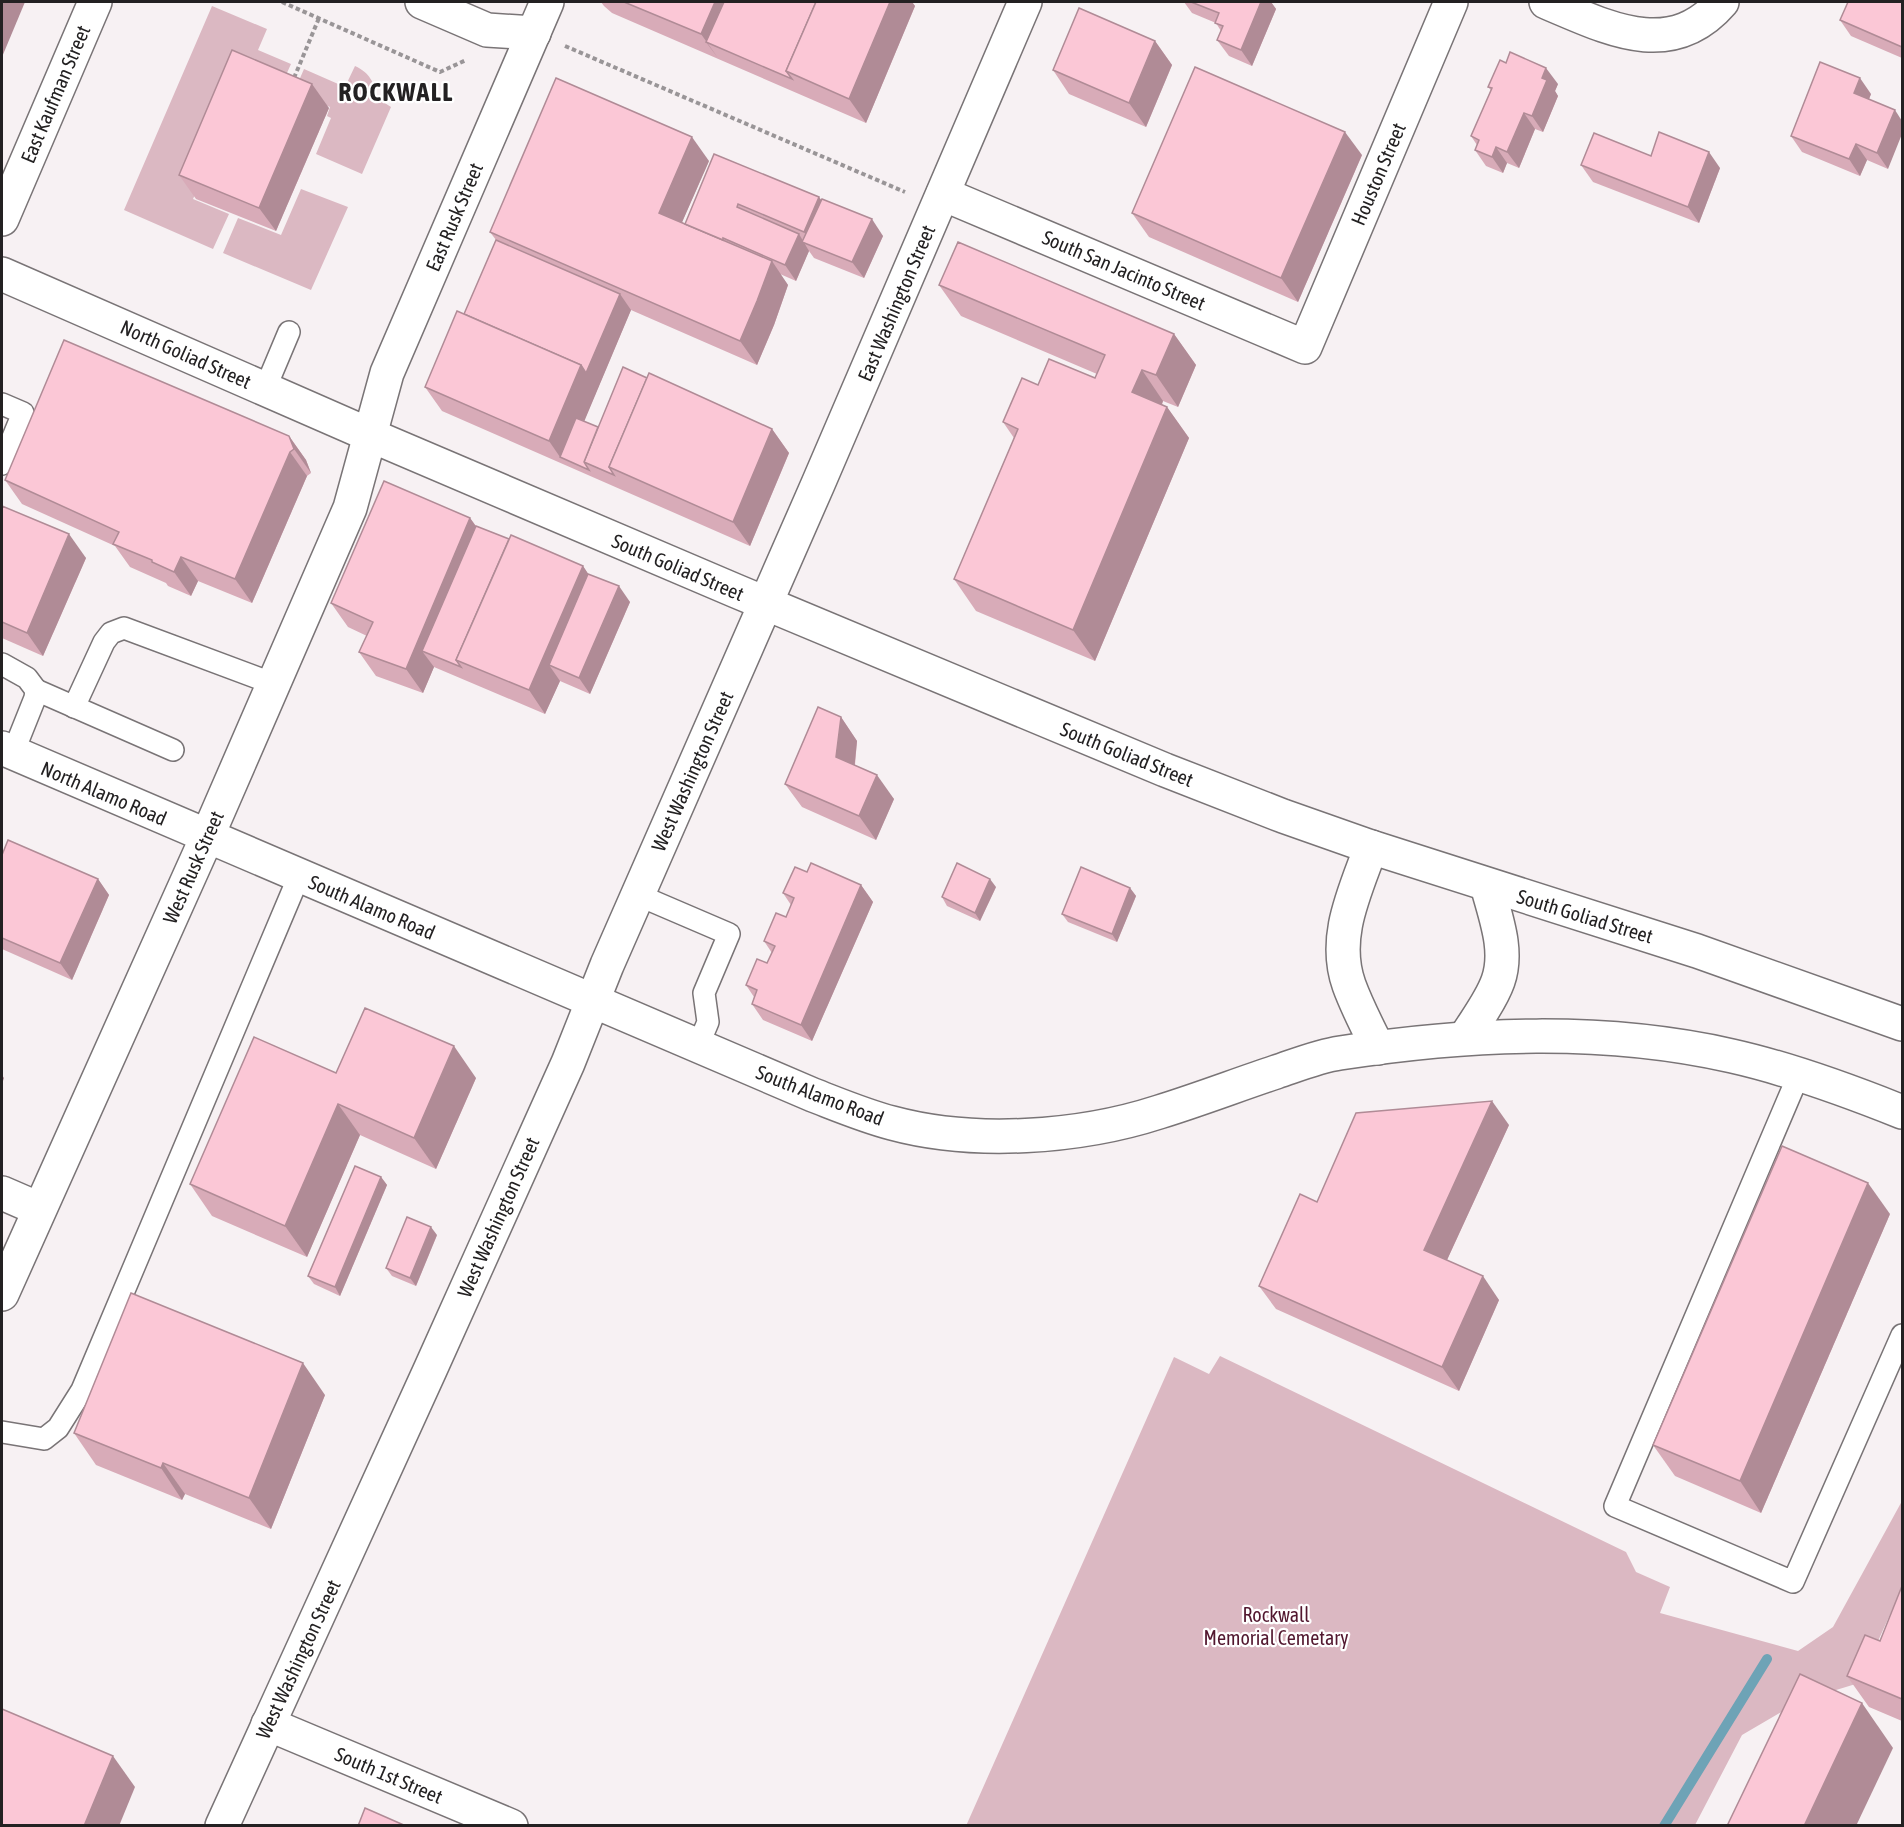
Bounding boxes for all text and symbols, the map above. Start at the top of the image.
street label: East Kaufman Street [16,22,94,166]
district label: ROCKWALL [338,77,454,107]
street label: Houston Street [1346,119,1410,229]
street label: East Rusk Street [421,159,487,275]
street label: East Washington Street [853,221,939,385]
street label: South San Jacinto Street [1039,225,1209,315]
street label: North Goliad Street [117,315,255,393]
street label: South Goliad Street [609,529,748,605]
street label: West Washington Street [646,687,738,855]
street label: South Goliad Street [1057,717,1197,791]
street label: North Alamo Road [38,756,170,830]
street label: West Rusk Street [158,807,228,927]
street label: South Alamo Road [305,870,439,944]
street label: South Goliad Street [1514,884,1656,948]
street label: South Alamo Road [753,1060,887,1130]
street label: West Washington Street [452,1133,544,1301]
street label: West Washington Street [251,1576,345,1742]
park label: Rockwall Memorial Cemetary [1204,1603,1348,1649]
street label: South 1st Street [332,1742,446,1808]

